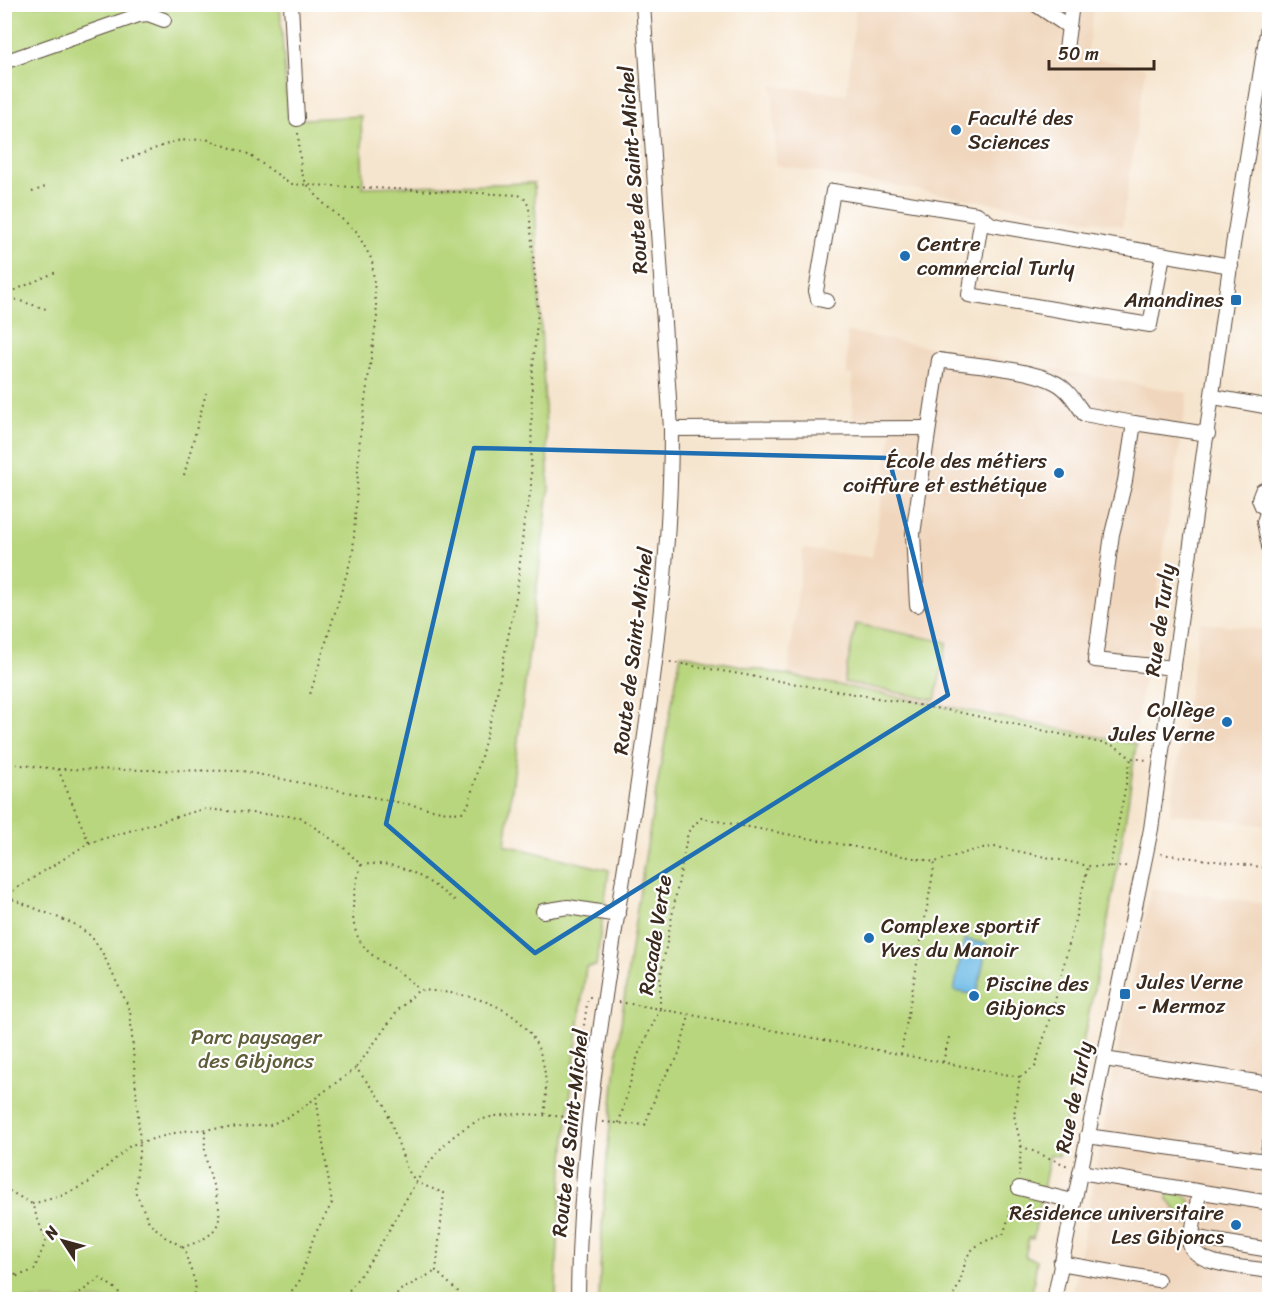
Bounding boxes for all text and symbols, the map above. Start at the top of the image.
scale bar [1049,33,1154,71]
text: 50 m [1058,38,1099,70]
street label: Route de Saint-Michel [607,64,659,275]
place label: Faculté des Sciences [968,99,1074,161]
marker: Faculté des Sciences [949,123,963,137]
place label: Centre commercial Turly [917,225,1075,287]
marker: Centre commercial Turly [898,249,912,263]
place label: Amandines [1123,281,1224,319]
marker: Amandines [1229,293,1243,307]
place label: École des métiers coiffure et esthétique [843,442,1047,504]
marker: École des métiers coiffure et esthétique [1052,466,1066,480]
street label: Route de Saint-Michel [601,544,665,757]
street label: Rue de Turly [1133,561,1187,679]
place label: Collège Jules Verne [1108,691,1215,753]
marker: Collège Jules Verne [1220,715,1234,729]
street label: Rocade Verte [627,872,683,998]
place label: Complexe sportif Yves du Manoir [881,907,1041,969]
marker: Complexe sportif Yves du Manoir [862,931,876,945]
place label: Jules Verne - Mermoz [1136,963,1244,1025]
place label: Piscine des Gibjoncs [986,965,1089,1027]
marker: Jules Verne - Mermoz [1118,987,1132,1001]
marker: Piscine des Gibjoncs [967,989,981,1003]
park label: Parc paysager des Gibjoncs [191,1018,323,1080]
street label: Route de Saint-Michel [540,1026,600,1239]
street label: Rue de Turly [1044,1037,1104,1156]
place label: Résidence universitaire Les Gibjoncs [1009,1194,1224,1256]
north arrow [33,1211,93,1271]
marker: Résidence universitaire Les Gibjoncs [1229,1218,1243,1232]
text: N [36,1219,67,1246]

